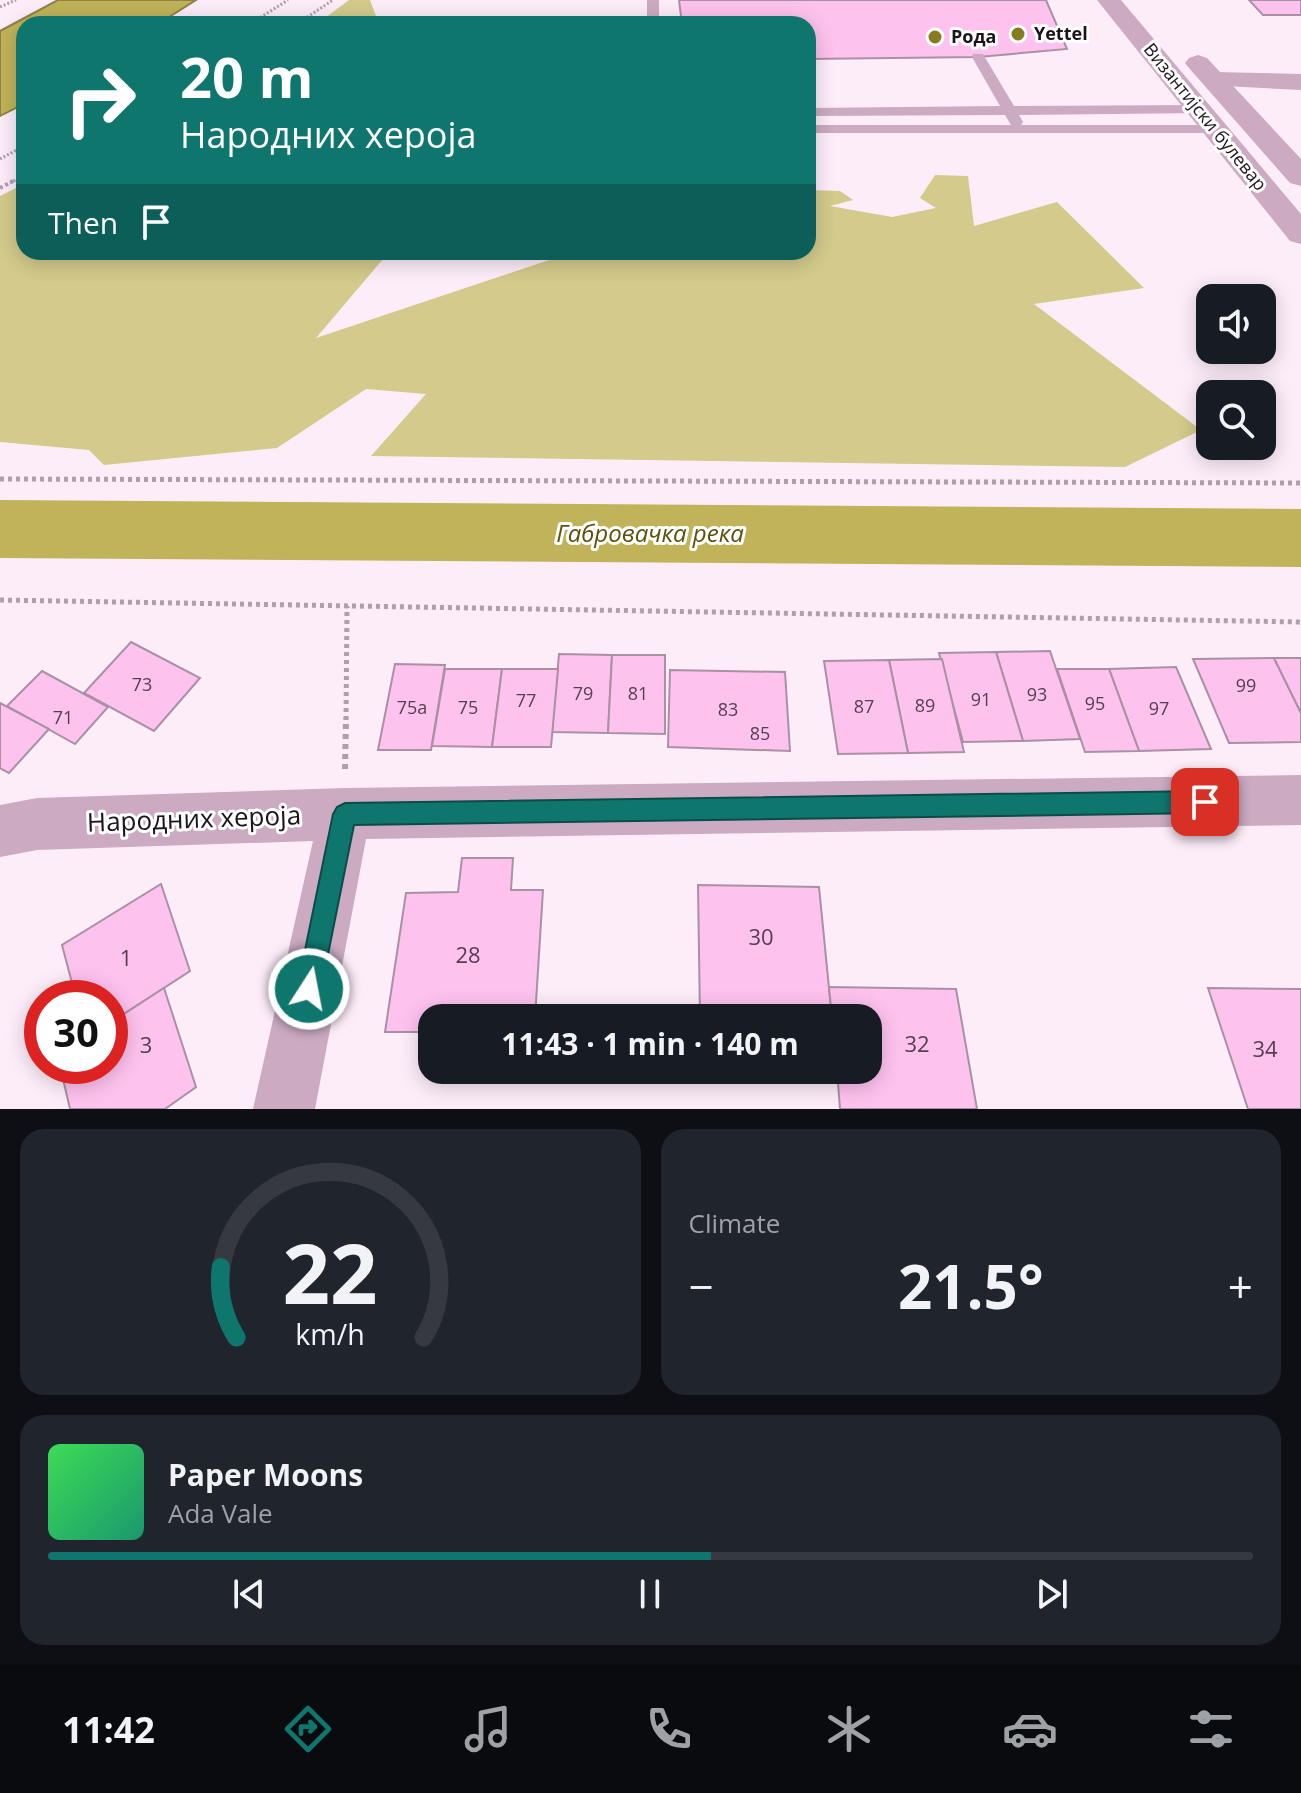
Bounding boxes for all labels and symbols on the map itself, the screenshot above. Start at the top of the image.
place label: Yettel [1034,21,1088,45]
place label: Рода [951,24,996,48]
marker: Yettel [1009,25,1027,43]
marker: Рода [926,28,944,46]
street label: Византијски булевар [1139,38,1273,195]
water label: Габровачка река [556,516,744,549]
house number: 73 [132,672,152,696]
house number: 99 [1236,673,1256,697]
house number: 79 [573,681,593,705]
house number: 81 [628,681,648,705]
house number: 93 [1027,682,1047,706]
house number: 91 [971,687,991,711]
house number: 77 [516,688,536,712]
house number: 95 [1085,691,1105,715]
house number: 89 [915,693,935,717]
house number: 87 [854,694,874,718]
house number: 75a [397,695,427,719]
house number: 75 [458,695,478,719]
house number: 97 [1149,696,1169,720]
house number: 83 [718,697,738,721]
house number: 71 [53,705,73,729]
house number: 85 [750,721,770,745]
pin [1171,768,1239,836]
street label: Народних хероја [86,796,302,840]
house number: 30 [748,921,774,951]
house number: 28 [455,939,481,969]
house number: 1 [120,942,132,972]
position arrow [267,947,351,1031]
speed limit sign: 30 [24,980,128,1084]
house number: 32 [904,1028,930,1058]
house number: 3 [140,1029,152,1059]
house number: 34 [1252,1033,1278,1063]

